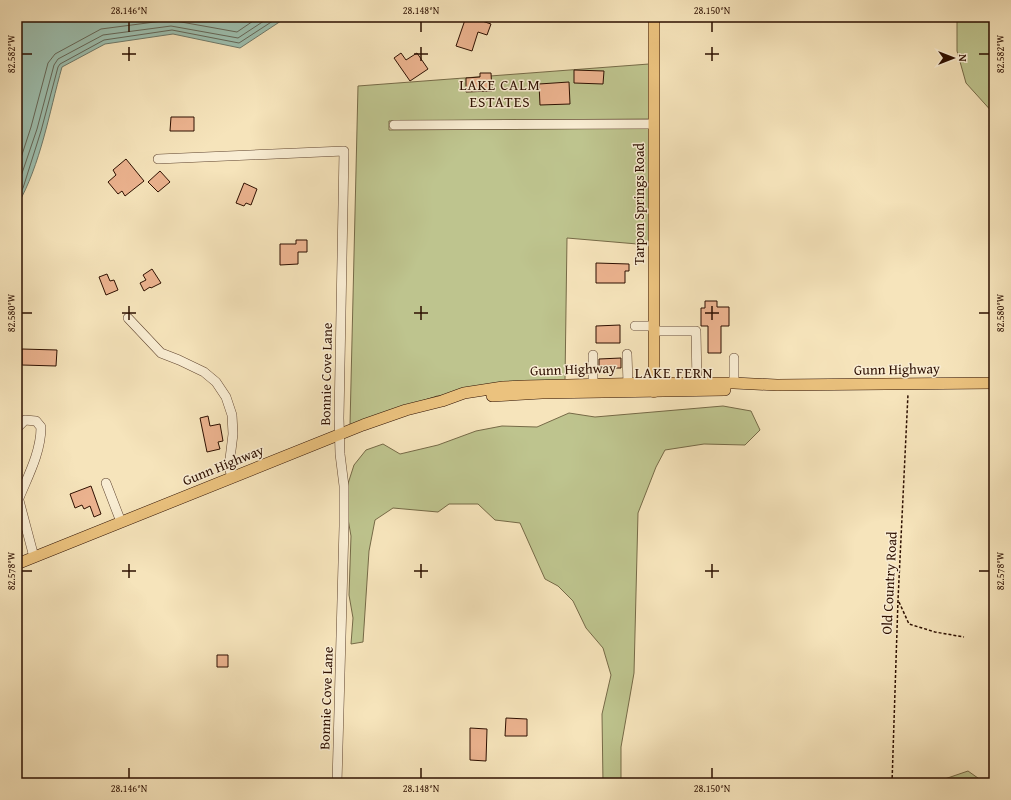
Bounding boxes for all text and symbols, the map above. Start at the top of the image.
text: 28.146°N [111,3,148,18]
text: 28.148°N [403,3,440,18]
text: 28.150°N [694,3,731,18]
text: 82.582°W [4,34,19,73]
text: 82.582°W [993,34,1008,73]
north arrow [933,38,973,78]
text: N [955,54,971,62]
district label: LAKE CALM ESTATES [459,74,541,112]
street label: Tarpon Springs Road [629,142,649,265]
text: 82.580°W [4,293,19,332]
text: 82.580°W [993,293,1008,332]
street label: Bonnie Cove Lane [315,322,337,426]
street label: Gunn Highway [530,358,616,380]
street label: Gunn Highway [854,358,940,380]
district label: LAKE FERN [635,362,713,383]
street label: Gunn Highway [179,440,267,490]
street label: Old Country Road [876,530,902,635]
text: 82.578°W [4,551,19,590]
text: 82.578°W [993,551,1008,590]
street label: Bonnie Cove Lane [314,646,338,750]
text: 28.146°N [111,781,148,796]
text: 28.148°N [403,781,440,796]
text: 28.150°N [694,781,731,796]

